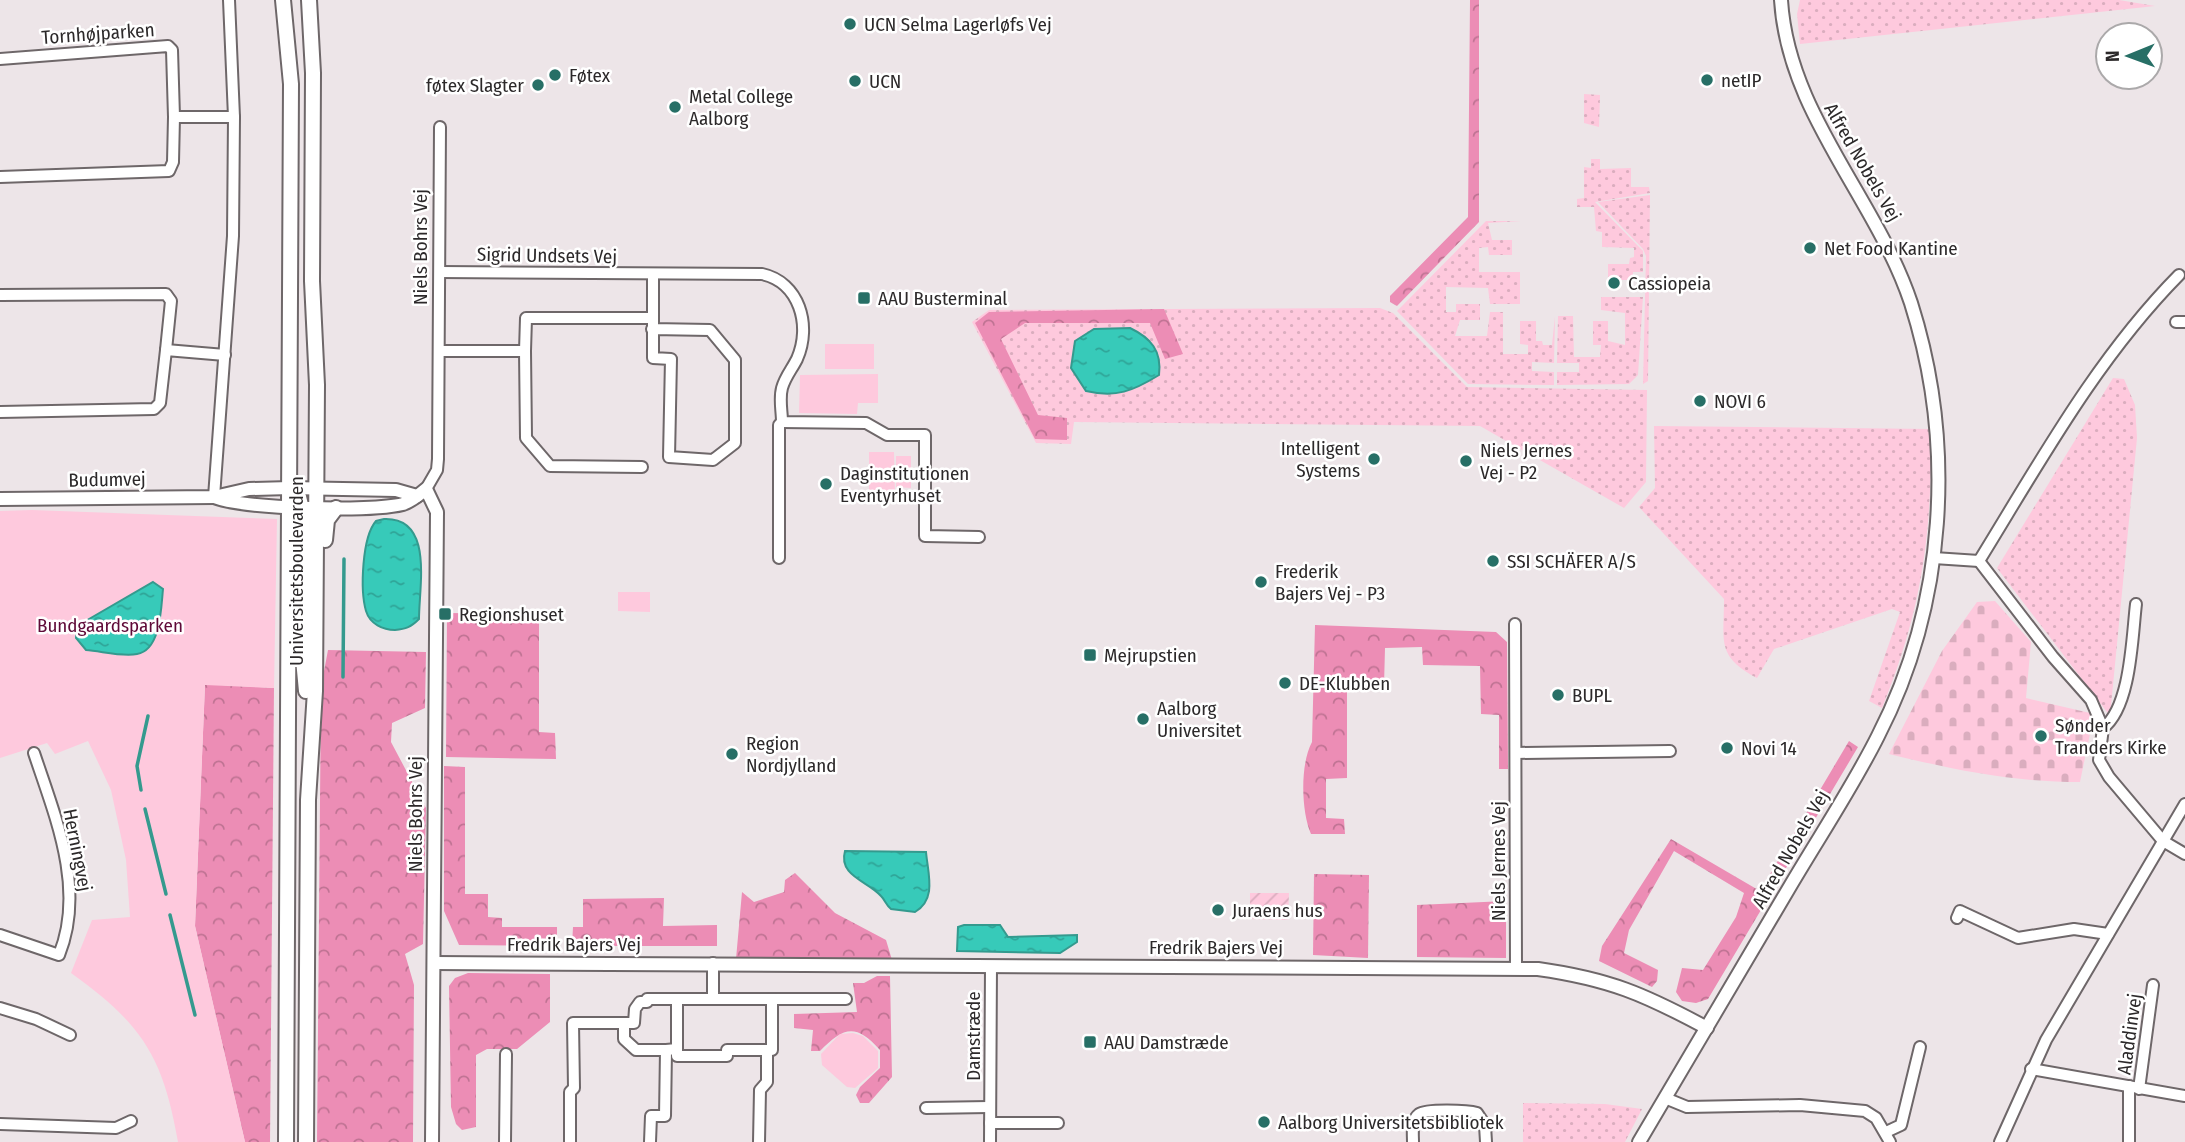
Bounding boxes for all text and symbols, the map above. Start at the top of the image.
place label: UCN Selma Lagerløfs Vej [864,13,1052,36]
marker: UCN Selma Lagerløfs Vej [842,16,858,32]
street label: Tornhøjparken [41,18,155,49]
north arrow [2094,21,2164,91]
text: N [2101,50,2124,62]
place label: Føtex [569,64,611,87]
marker: Føtex [547,67,563,83]
place label: netIP [1721,69,1762,92]
place label: UCN [869,70,901,93]
marker: netIP [1699,72,1715,88]
marker: UCN [847,73,863,89]
place label: føtex Slagter [426,74,524,97]
marker: føtex Slagter [530,77,546,93]
place label: Metal College Aalborg [689,85,793,130]
marker: Metal College Aalborg [667,99,683,115]
street label: Alfred Nobels Vej [1819,99,1906,226]
street label: Niels Bohrs Vej [409,189,432,305]
place label: Net Food Kantine [1824,237,1958,260]
marker: Net Food Kantine [1802,240,1818,256]
street label: Sigrid Undsets Vej [477,243,617,268]
place label: Cassiopeia [1628,272,1711,295]
marker: Cassiopeia [1606,275,1622,291]
place label: AAU Busterminal [878,287,1007,310]
marker: AAU Busterminal [856,290,872,306]
place label: NOVI 6 [1714,390,1766,413]
marker: NOVI 6 [1692,393,1708,409]
place label: Intelligent Systems [1281,437,1361,482]
place label: Niels Jernes Vej - P2 [1480,439,1572,484]
marker: Intelligent Systems [1366,451,1382,467]
marker: Niels Jernes Vej - P2 [1458,453,1474,469]
place label: Daginstitutionen Eventyrhuset [840,462,969,507]
street label: Budumvej [68,467,146,492]
street label: Universitetsboulevarden [285,476,308,666]
marker: Daginstitutionen Eventyrhuset [818,476,834,492]
place label: SSI SCHÄFER A/S [1507,550,1636,573]
marker: SSI SCHÄFER A/S [1485,553,1501,569]
place label: Frederik Bajers Vej - P3 [1275,560,1385,605]
marker: Frederik Bajers Vej - P3 [1253,574,1269,590]
place label: Regionshuset [459,603,565,626]
marker: Regionshuset [437,606,453,622]
park label: Bundgaardsparken [37,614,183,637]
place label: Mejrupstien [1104,644,1197,667]
marker: Mejrupstien [1082,647,1098,663]
place label: DE-Klubben [1299,672,1390,695]
marker: DE-Klubben [1277,675,1293,691]
place label: BUPL [1572,684,1613,707]
marker: BUPL [1550,687,1566,703]
place label: Aalborg Universitet [1157,697,1242,742]
marker: Aalborg Universitet [1135,711,1151,727]
place label: Sønder Tranders Kirke [2055,714,2167,759]
marker: Sønder Tranders Kirke [2033,728,2049,744]
place label: Region Nordjylland [746,732,837,777]
place label: Novi 14 [1741,737,1797,760]
marker: Novi 14 [1719,740,1735,756]
marker: Region Nordjylland [724,746,740,762]
street label: Niels Bohrs Vej [404,756,427,872]
street label: Alfred Nobels Vej [1747,786,1834,913]
street label: Niels Jernes Vej [1487,801,1510,921]
street label: Herningvej [58,807,97,893]
place label: Juraens hus [1232,899,1323,922]
marker: Juraens hus [1210,902,1226,918]
street label: Fredrik Bajers Vej [507,933,641,956]
street label: Fredrik Bajers Vej [1149,936,1283,959]
street label: Damstræde [962,991,985,1081]
street label: Aladdinvej [2112,992,2147,1076]
place label: AAU Damstræde [1104,1031,1229,1054]
marker: AAU Damstræde [1082,1034,1098,1050]
place label: Aalborg Universitetsbibliotek [1278,1111,1504,1134]
marker: Aalborg Universitetsbibliotek [1256,1114,1272,1130]

